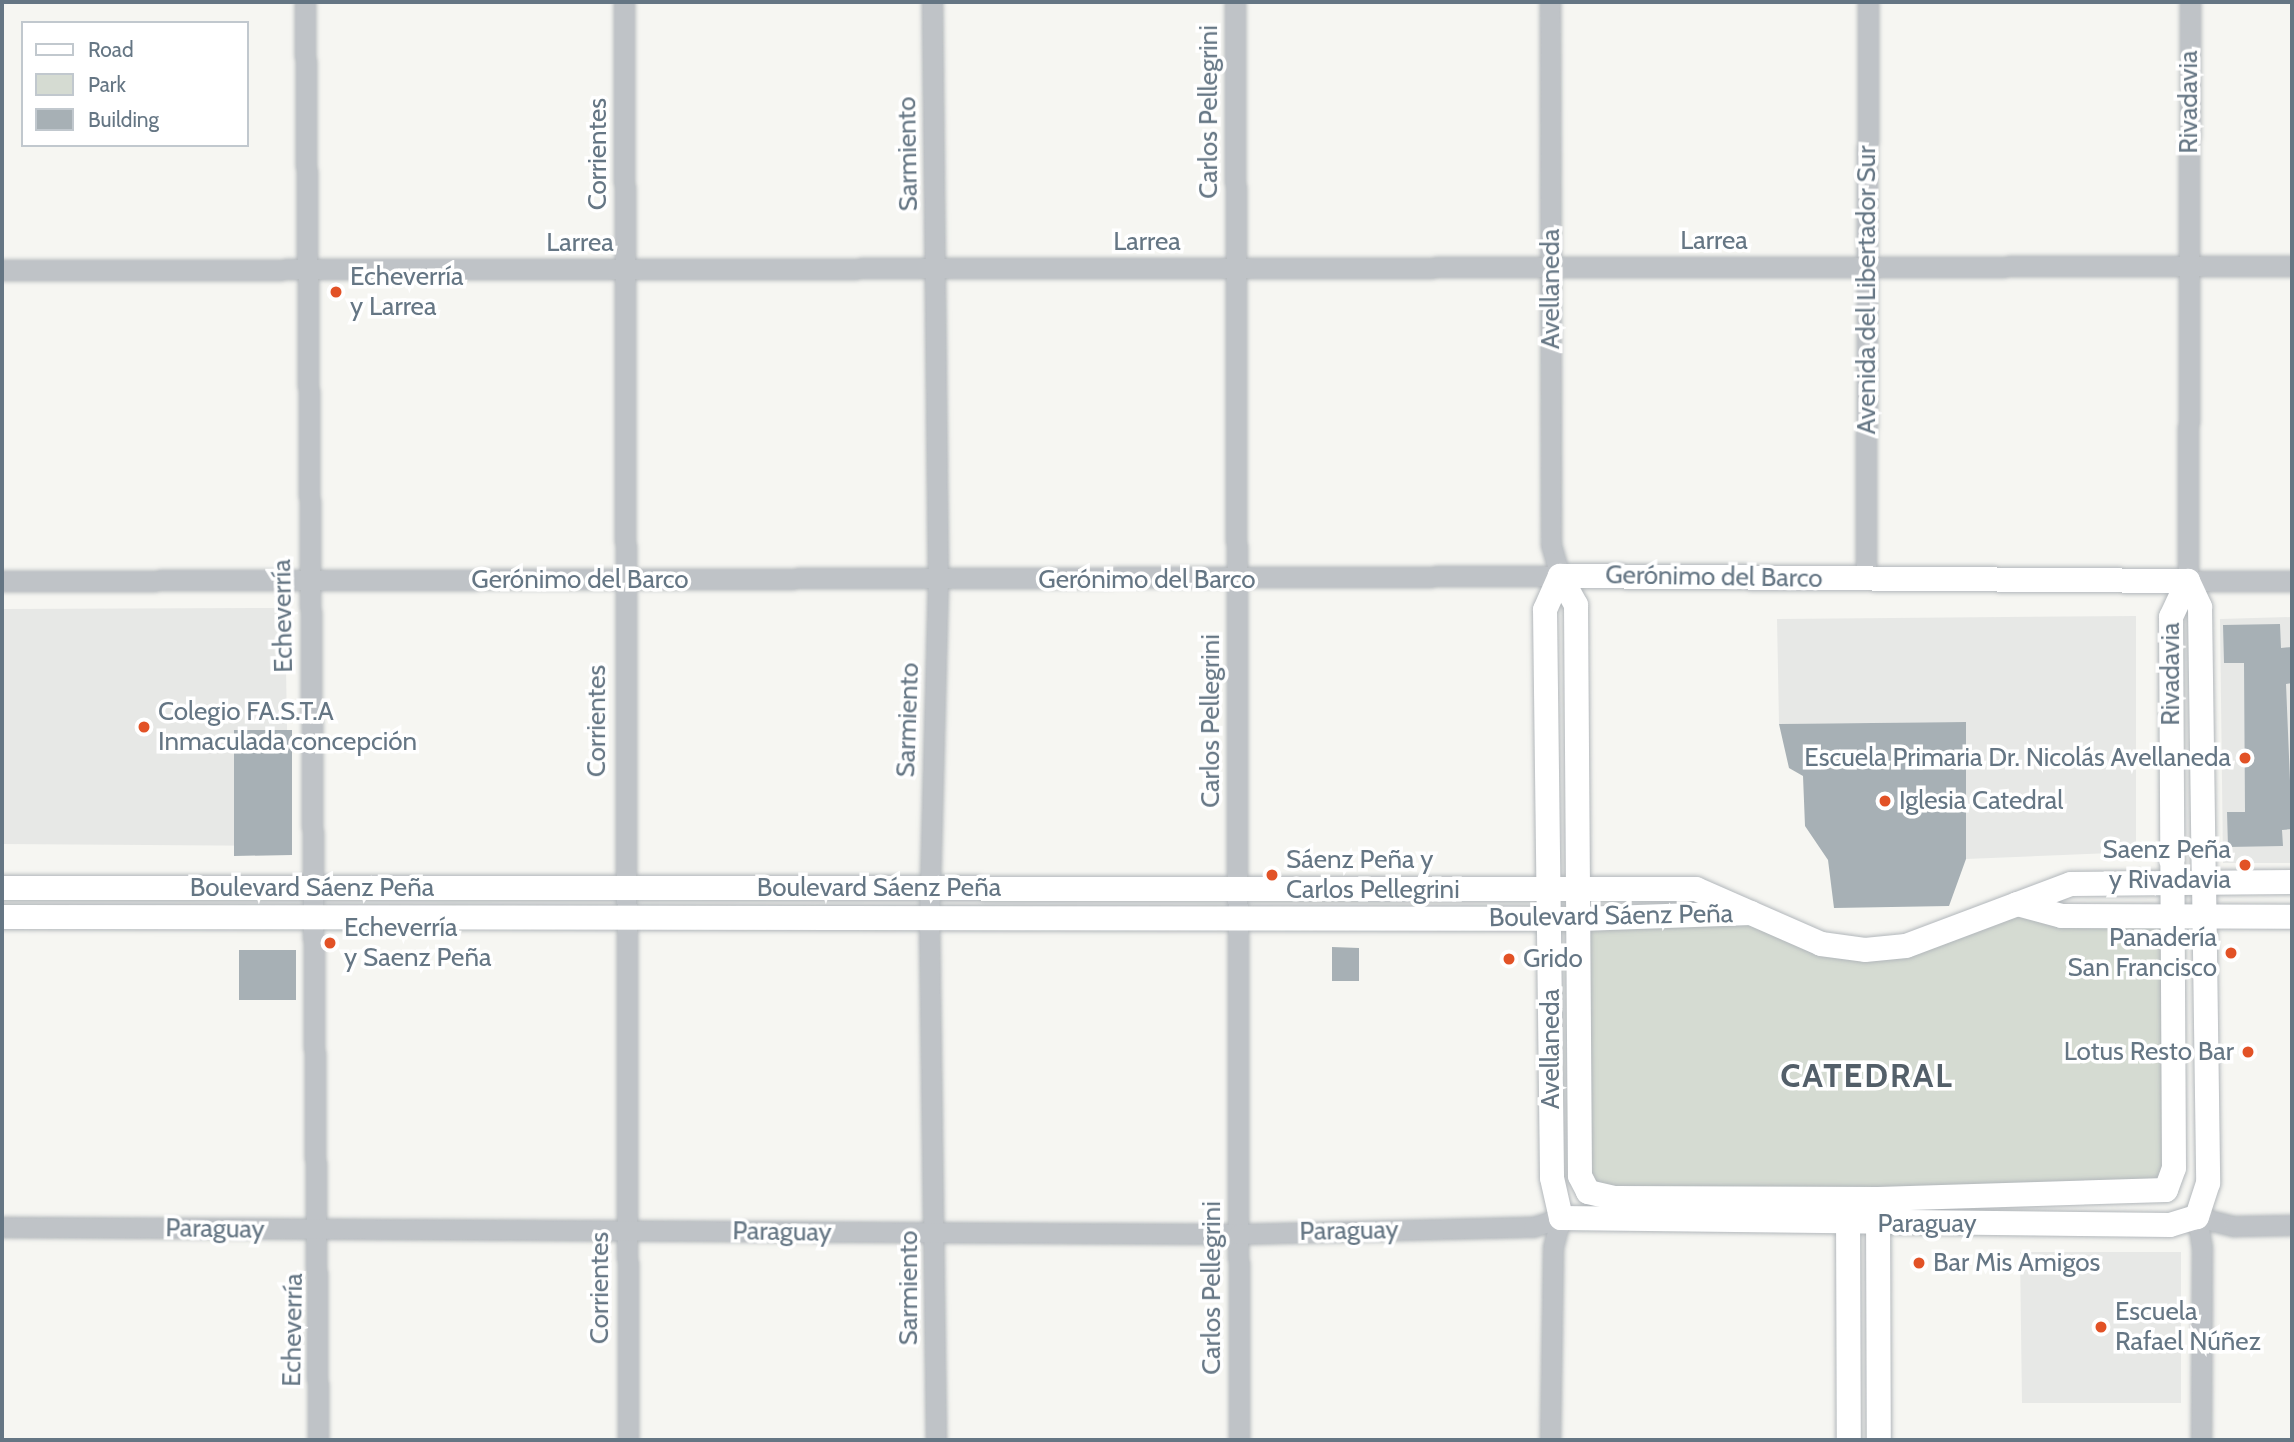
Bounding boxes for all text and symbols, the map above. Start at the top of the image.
legend [21,21,248,147]
street label: Carlos Pellegrini [1193,25,1225,199]
text: Road [88,37,134,62]
street label: Rivadavia [2173,50,2205,154]
text: Park [88,72,126,97]
street label: Sarmiento [891,96,925,212]
street label: Corrientes [582,98,614,210]
text: Building [88,107,159,132]
street label: Avenida del Libertador Sur [1851,146,1883,434]
street label: Larrea [1680,225,1748,257]
street label: Larrea [1113,226,1181,258]
street label: Larrea [546,227,614,259]
street label: Avellaneda [1535,229,1567,349]
place label: Echeverría y Larrea [350,261,463,322]
marker: Echeverría y Larrea [328,284,344,300]
street label: Echeverría [266,559,300,673]
street label: Gerónimo del Barco [1605,560,1823,594]
street label: Gerónimo del Barco [471,564,689,596]
street label: Gerónimo del Barco [1038,564,1256,596]
street label: Rivadavia [2155,622,2187,726]
street label: Carlos Pellegrini [1195,634,1227,808]
street label: Sarmiento [890,662,926,778]
street label: Corrientes [581,665,613,777]
place label: Colegio FA.S.T.A Inmaculada concepción [158,696,417,758]
marker: Colegio FA.S.T.A Inmaculada concepción [136,719,152,735]
place label: Escuela Primaria Dr. Nicolás Avellaneda [1804,742,2231,774]
marker: Escuela Primaria Dr. Nicolás Avellaneda [2237,750,2253,766]
place label: Iglesia Catedral [1899,785,2063,817]
marker: Iglesia Catedral [1877,793,1893,809]
place label: Saenz Peña y Rivadavia [2103,834,2231,896]
place label: Sáenz Peña y Carlos Pellegrini [1286,844,1460,906]
marker: Saenz Peña y Rivadavia [2237,857,2253,873]
marker: Sáenz Peña y Carlos Pellegrini [1264,867,1280,883]
street label: Boulevard Sáenz Peña [190,872,434,904]
street label: Boulevard Sáenz Peña [757,872,1001,904]
street label: Boulevard Sáenz Peña [1489,898,1733,934]
place label: Echeverría y Saenz Peña [344,912,491,974]
place label: Panadería San Francisco [2067,922,2217,984]
marker: Echeverría y Saenz Peña [322,935,338,951]
place label: Grido [1523,943,1583,975]
marker: Panadería San Francisco [2223,945,2239,961]
marker: Grido [1501,951,1517,967]
street label: Avellaneda [1535,989,1567,1109]
place label: Lotus Resto Bar [2064,1036,2234,1068]
marker: Lotus Resto Bar [2240,1044,2256,1060]
district label: CATEDRAL [1781,1056,1953,1096]
street label: Carlos Pellegrini [1196,1201,1228,1375]
street label: Paraguay [1877,1208,1977,1240]
street label: Paraguay [165,1213,265,1245]
street label: Paraguay [1299,1215,1399,1247]
street label: Paraguay [732,1216,832,1248]
street label: Sarmiento [893,1231,925,1345]
street label: Corrientes [584,1232,616,1344]
place label: Bar Mis Amigos [1933,1247,2100,1279]
marker: Bar Mis Amigos [1911,1255,1927,1271]
street label: Echeverría [276,1273,310,1387]
place label: Escuela Rafael Núñez [2115,1296,2261,1358]
marker: Escuela Rafael Núñez [2093,1319,2109,1335]

